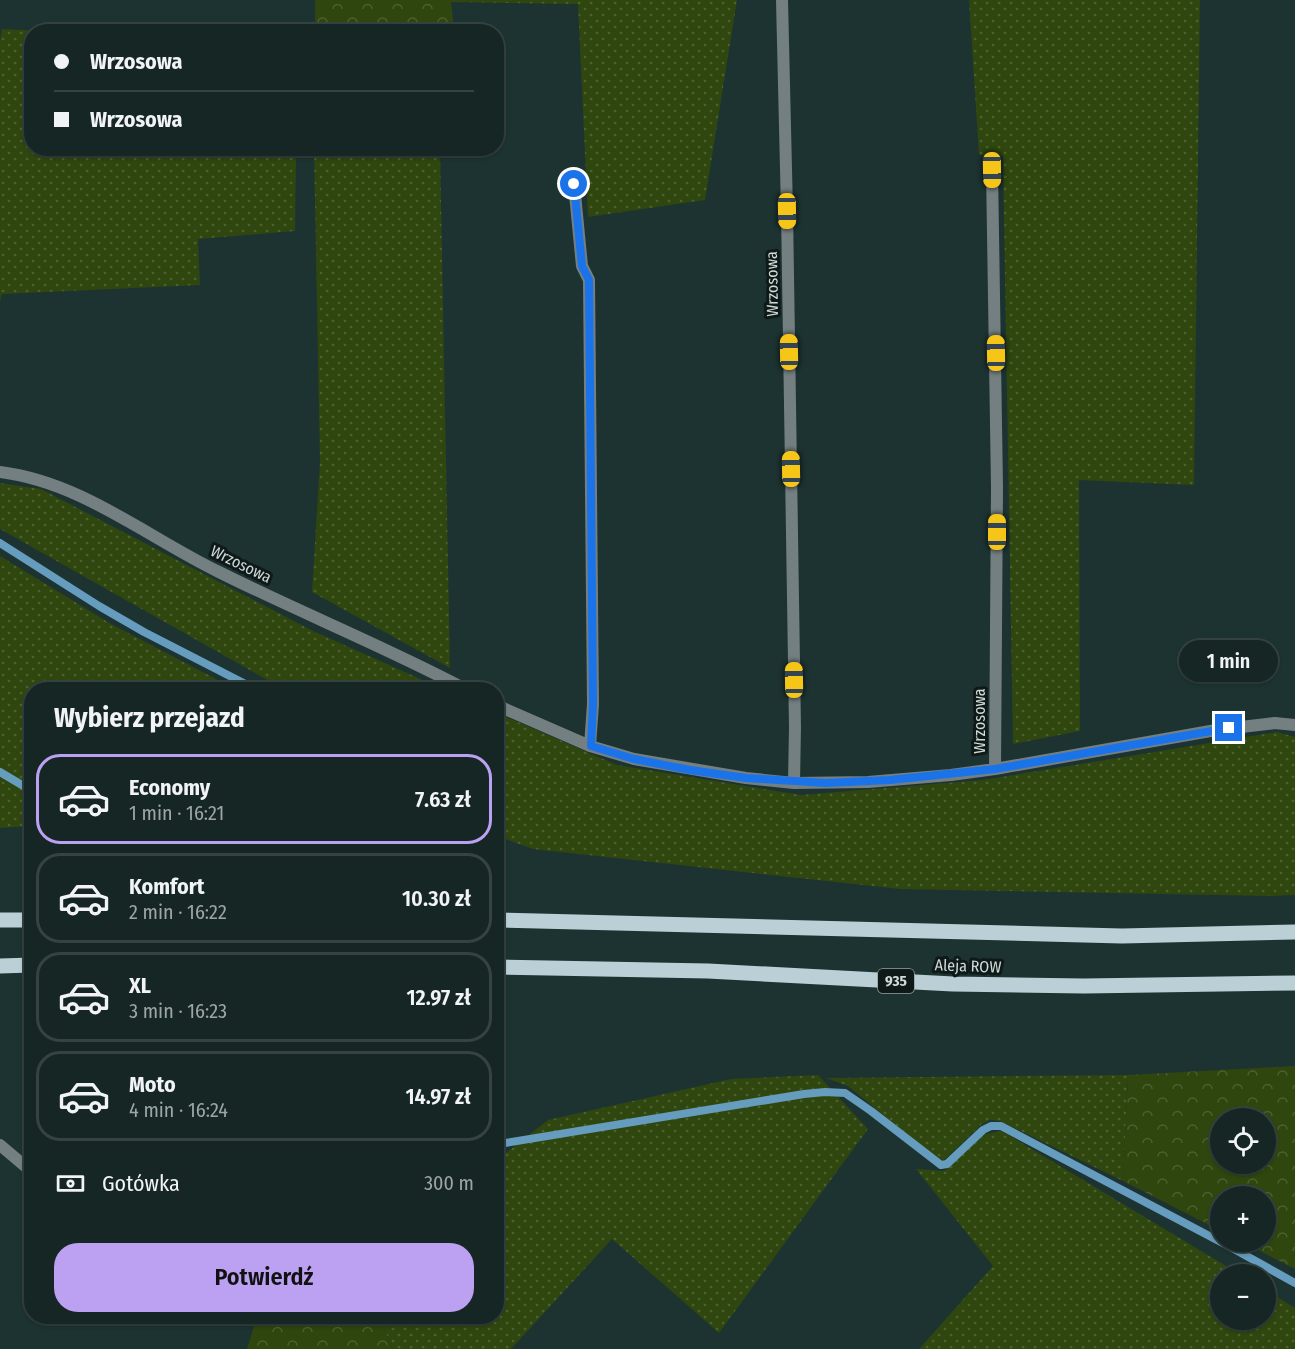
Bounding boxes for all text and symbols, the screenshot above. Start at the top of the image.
text: Wrzosowa [90,48,183,75]
text: Wrzosowa [90,106,183,133]
car [983,152,1001,188]
route start [560,170,587,197]
car [778,193,796,229]
street label: Wrzosowa [762,251,782,317]
car [780,334,798,370]
car [987,335,1005,371]
car [782,451,800,487]
car [988,514,1006,550]
street label: Wrzosowa [207,541,275,587]
callout: 1 min [1180,641,1278,683]
text: 1 min [1207,649,1250,673]
car [785,662,803,698]
street label: Wrzosowa [970,688,989,754]
text: Wybierz przejazd [54,702,245,734]
route end [1215,714,1242,741]
icon: car [57,772,111,826]
text: Economy [129,774,210,801]
text: 7.63 zł [415,786,471,813]
text: 1 min · 16:21 [129,801,224,825]
icon: car [57,871,111,925]
text: Komfort [129,873,204,900]
text: 10.30 zł [402,885,471,912]
text: 2 min · 16:22 [129,900,227,924]
street label: Aleja ROW [934,955,1002,977]
road number: 935 [878,969,914,993]
icon: car [57,970,111,1024]
text: XL [129,972,151,999]
text: 12.97 zł [406,984,471,1011]
text: 3 min · 16:23 [129,999,227,1023]
icon: car [57,1069,111,1123]
text: Moto [129,1071,176,1098]
text: 14.97 zł [405,1083,471,1110]
text: 4 min · 16:24 [129,1098,228,1122]
map controls [1210,1108,1276,1330]
button: locate [1210,1108,1276,1174]
icon: cash [54,1167,87,1200]
text: Gotówka [102,1170,180,1197]
text: 300 m [424,1171,474,1195]
button: + [1210,1186,1276,1252]
button: Potwierdź [54,1243,474,1312]
button: − [1210,1264,1276,1330]

